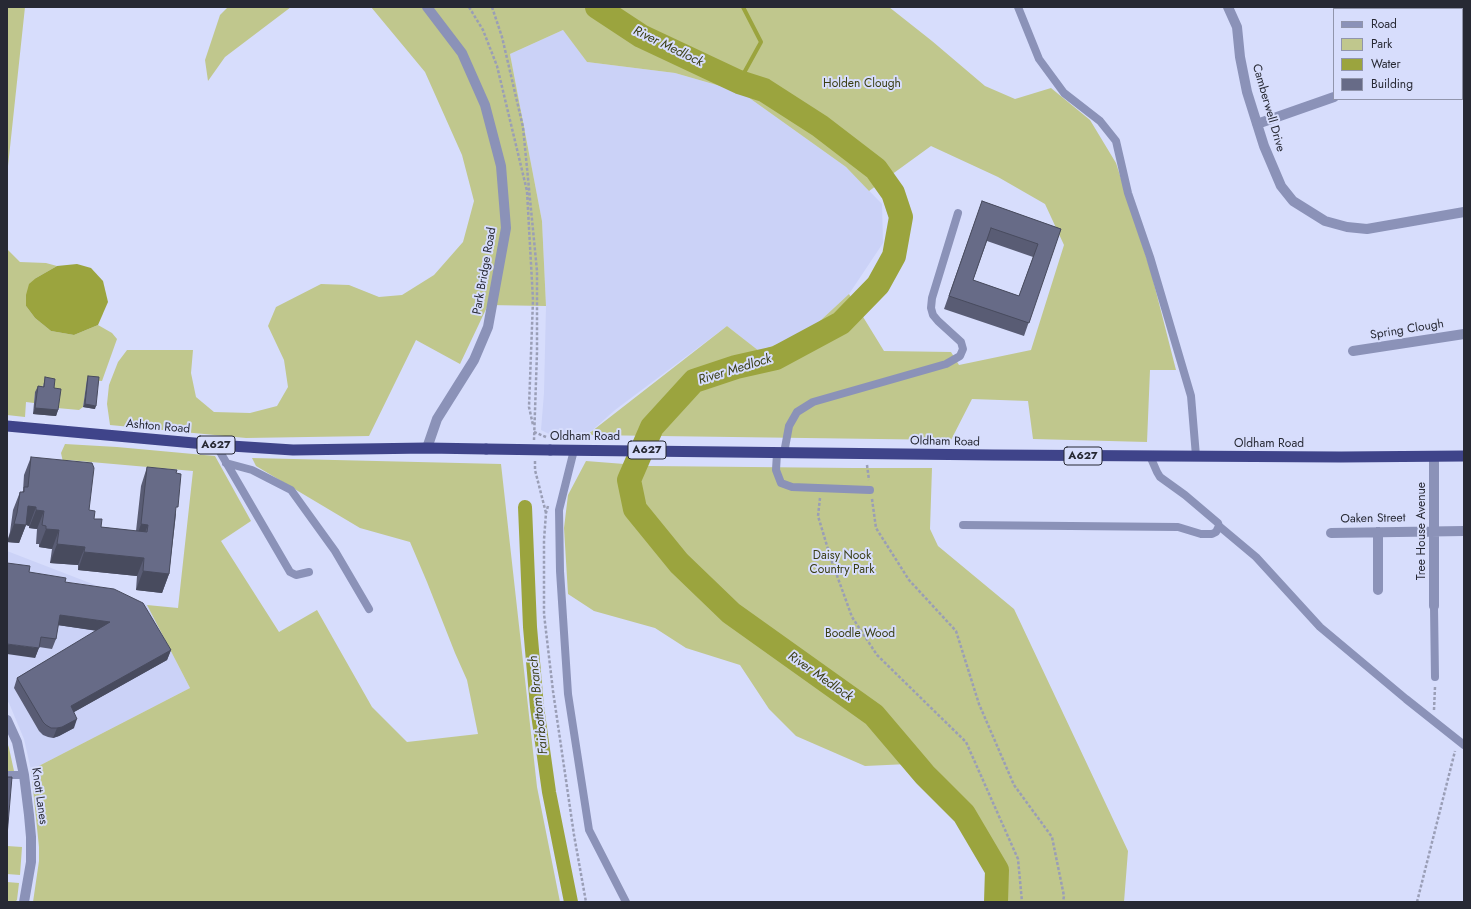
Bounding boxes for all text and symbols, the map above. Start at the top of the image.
legend [1333,8,1463,100]
text: Road [1371,15,1397,33]
water label: River Medlock [631,23,705,71]
text: Park [1371,35,1392,53]
text: Water [1371,55,1401,73]
street label: Camberwell Drive [1249,62,1287,154]
text: Building [1371,75,1413,93]
park label: Holden Clough [823,77,901,91]
street label: Park Bridge Road [470,226,500,316]
street label: Spring Clough [1369,317,1445,343]
water label: River Medlock [697,351,773,389]
street label: Ashton Road [125,417,191,437]
street label: Oldham Road [550,430,620,444]
street label: Oldham Road [910,434,980,450]
road number: A627 [197,436,235,454]
street label: Oldham Road [1234,437,1304,451]
road number: A627 [628,441,666,459]
road number: A627 [1064,447,1102,465]
street label: Tree House Avenue [1415,482,1429,580]
street label: Oaken Street [1340,511,1406,527]
park label: Daisy Nook Country Park [810,549,874,577]
park label: Boodle Wood [825,627,895,641]
water label: River Medlock [785,649,855,705]
water label: Fairbottom Branch [526,655,552,755]
street label: Knott Lanes [28,767,50,825]

